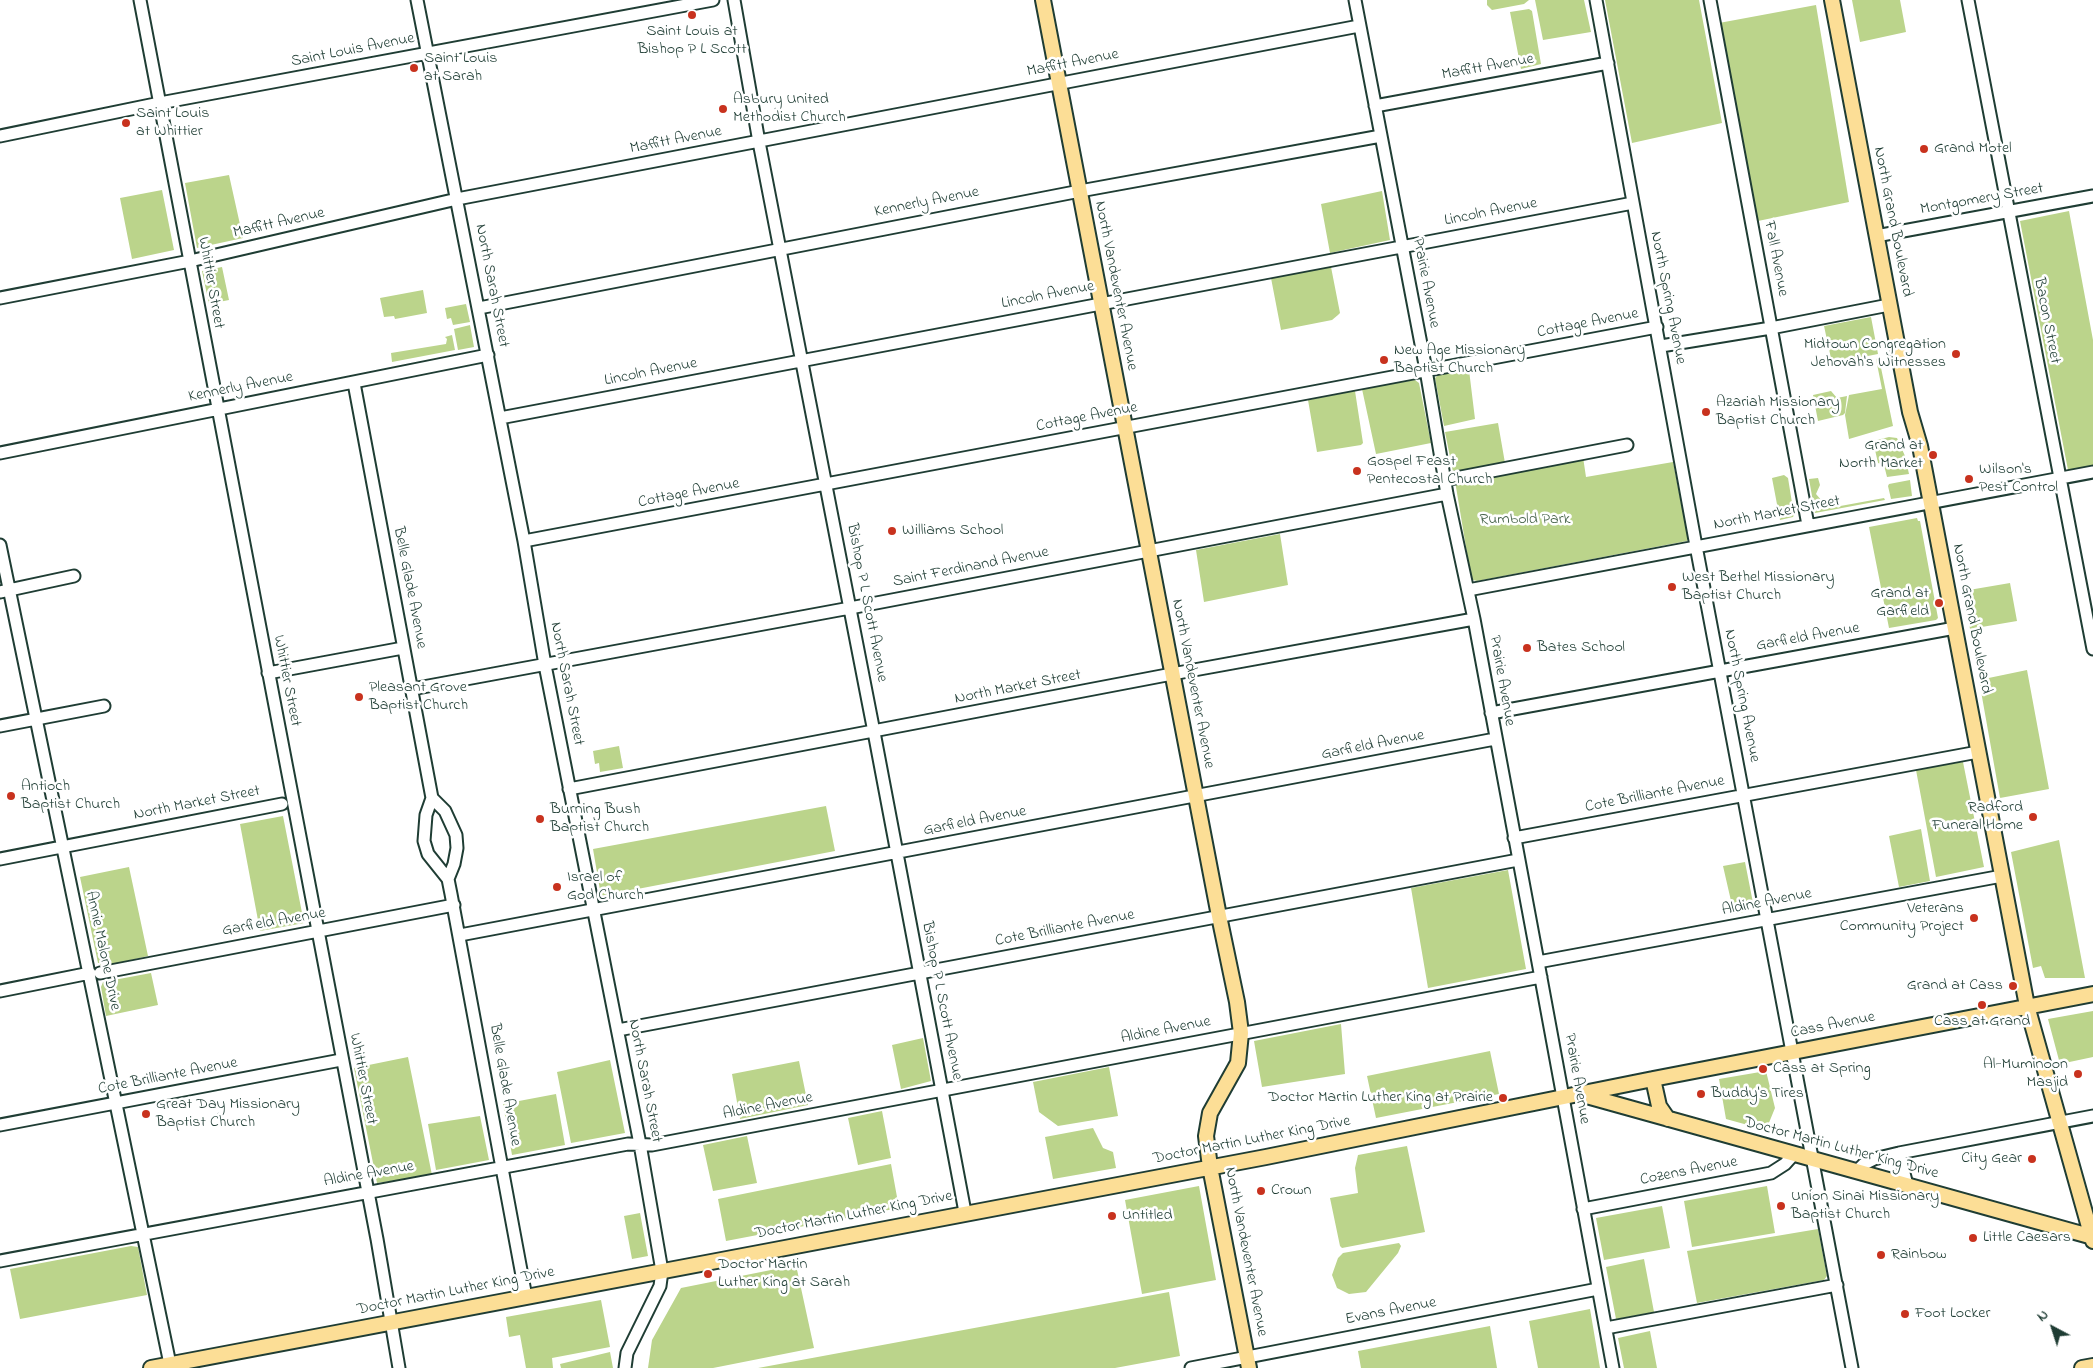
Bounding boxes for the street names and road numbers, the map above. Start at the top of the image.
street label: Saint Louis Avenue [290,30,416,72]
street label: Maffitt Avenue [1025,46,1121,82]
street label: Maffitt Avenue [1440,50,1536,86]
street label: Maffitt Avenue [628,123,724,159]
street label: North Grand Boulevard [1868,145,1916,299]
street label: Montgomery Street [1919,180,2045,220]
street label: Kennerly Avenue [873,183,981,223]
street label: Lincoln Avenue [1443,195,1539,231]
street label: North Vandeventer Avenue [1089,200,1141,372]
street label: Maffitt Avenue [231,204,327,244]
street label: Fall Avenue [1758,220,1792,298]
street label: North Sarah Street [470,223,512,349]
street label: North Spring Avenue [1645,230,1689,366]
street label: Whittier Street [192,236,228,330]
street label: Prairie Avenue [1407,236,1443,330]
street label: Bacon Street [2028,276,2064,366]
street label: Lincoln Avenue [1000,278,1096,314]
street label: Cottage Avenue [1536,305,1640,343]
street label: Lincoln Avenue [603,355,699,391]
street label: Kennerly Avenue [187,368,295,408]
street label: Cottage Avenue [1035,399,1139,437]
street label: Cottage Avenue [637,475,741,513]
street label: North Market Street [1712,492,1842,536]
street label: Bishop P L Scott Avenue [841,522,891,684]
street label: Belle Glade Avenue [388,525,430,651]
street label: North Grand Boulevard [1947,542,1995,696]
street label: Saint Ferdinand Avenue [891,543,1051,593]
street label: North Vandeventer Avenue [1166,598,1218,770]
street label: Garfield Avenue [1755,619,1861,657]
street label: North Sarah Street [545,621,587,747]
street label: North Spring Avenue [1719,628,1763,764]
street label: Whittier Street [268,634,304,728]
street label: Prairie Avenue [1484,634,1518,728]
street label: North Market Street [953,666,1083,710]
street label: Garfield Avenue [1320,727,1426,765]
street label: Cote Brilliante Avenue [1584,772,1726,818]
street label: North Market Street [132,782,262,826]
street label: Garfield Avenue [922,803,1028,841]
street label: Aldine Avenue [1720,885,1814,921]
street label: Annie Malone Drive [80,890,124,1012]
street label: Garfield Avenue [221,904,327,942]
street label: Cote Brilliante Avenue [994,906,1136,952]
street label: Bishop P L Scott Avenue [916,920,966,1082]
street label: Cass Avenue [1789,1008,1877,1044]
street label: Aldine Avenue [1119,1013,1213,1049]
street label: North Sarah Street [623,1018,665,1144]
street label: Belle Glade Avenue [484,1022,524,1148]
street label: Whittier Street [344,1032,380,1126]
street label: Prairie Avenue [1559,1032,1593,1126]
street label: Cote Brilliante Avenue [97,1054,239,1100]
street label: Aldine Avenue [721,1089,815,1125]
street label: Doctor Martin Luther King Drive [1152,1112,1352,1170]
street label: Doctor Martin Luther King Drive [1742,1114,1940,1184]
street label: Cozens Avenue [1639,1153,1739,1191]
street label: Aldine Avenue [322,1158,416,1192]
street label: North Vandeventer Avenue [1219,1166,1271,1338]
street label: Doctor Martin Luther King Drive [754,1187,954,1245]
street label: Doctor Martin Luther King Drive [356,1263,556,1321]
street label: Evans Avenue [1344,1294,1438,1330]

